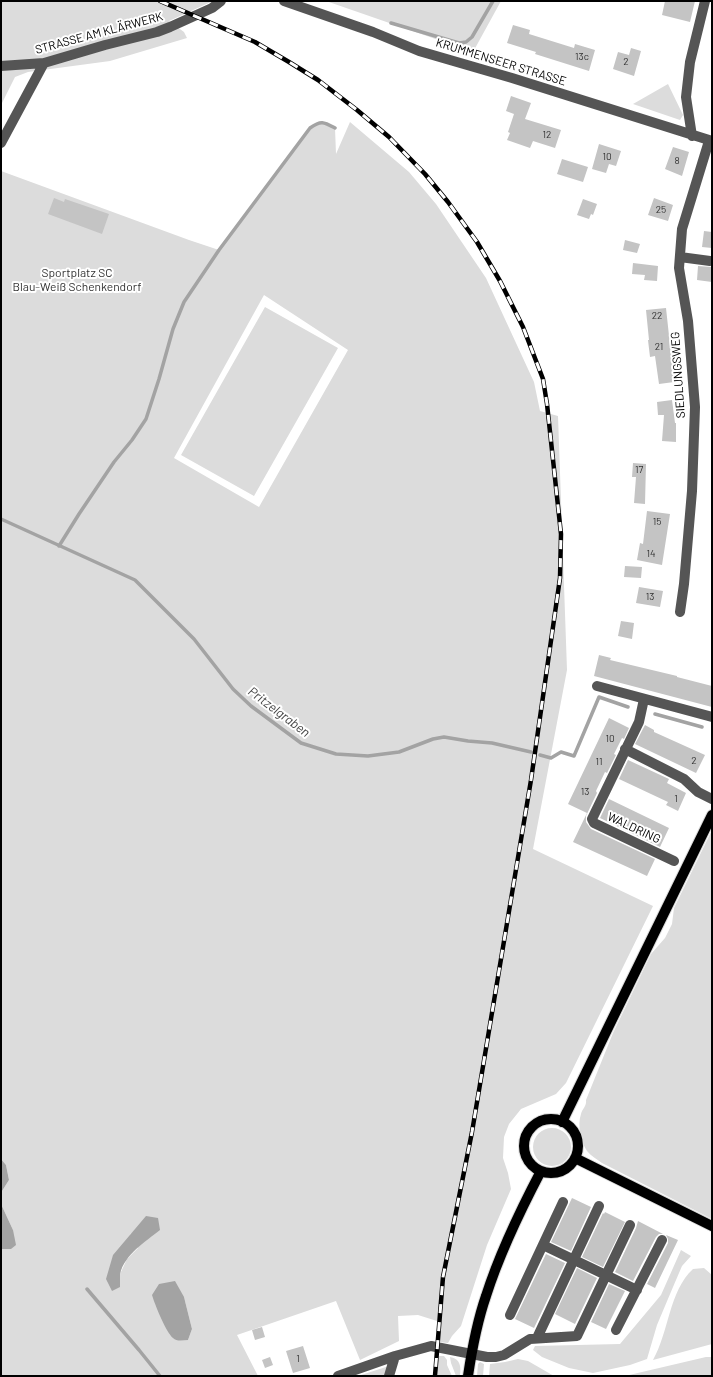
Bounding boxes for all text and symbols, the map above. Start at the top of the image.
street label: STRASSE AM KLÄRWERK [34,9,164,57]
street label: KRUMMENSEER STRASSE [434,35,568,89]
house number: 13c [575,51,589,63]
house number: 2 [623,56,629,68]
house number: 12 [543,129,551,141]
house number: 10 [602,151,612,163]
house number: 8 [674,155,680,167]
house number: 25 [656,204,666,216]
park label: Sportplatz SC Blau-Weiß Schenkendorf [12,266,142,294]
house number: 22 [652,310,662,322]
street label: SIEDLUNGSWEG [668,331,688,419]
house number: 21 [655,341,663,353]
house number: 17 [635,464,643,476]
house number: 15 [653,516,661,528]
house number: 14 [646,548,656,560]
house number: 13 [646,591,654,603]
water label: Pritzelgraben [245,684,313,740]
house number: 10 [605,733,615,745]
house number: 2 [691,755,697,767]
house number: 11 [595,756,603,768]
house number: 13 [581,786,589,798]
house number: 1 [674,793,678,805]
street label: WALDRING [605,809,663,847]
house number: 1 [296,1353,300,1365]

